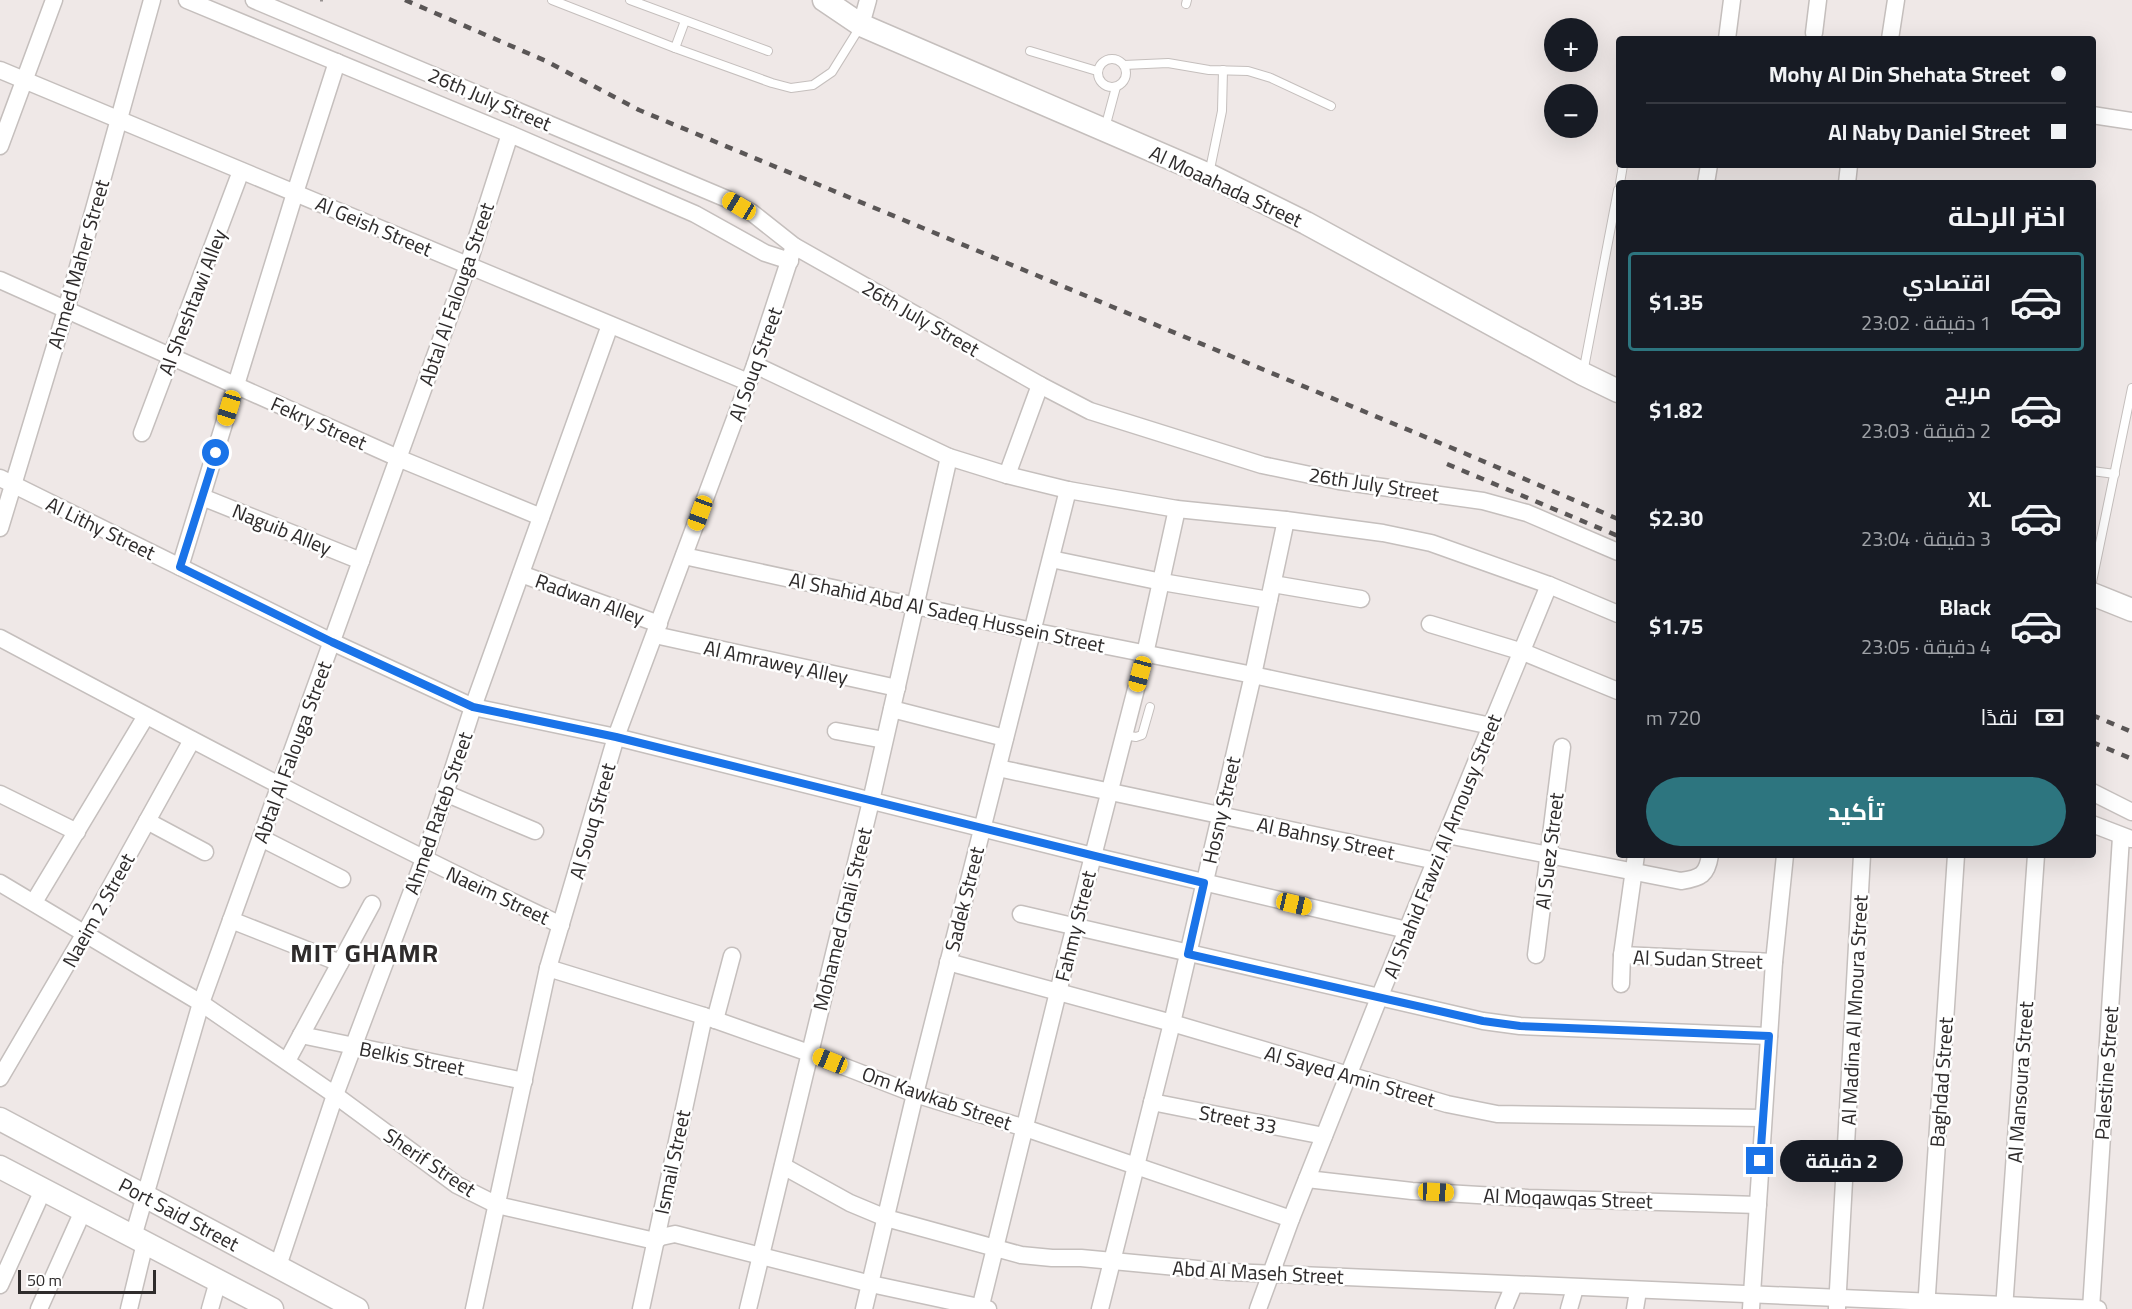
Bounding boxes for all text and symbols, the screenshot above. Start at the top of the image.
map controls [1544,18,1598,138]
button: + [1544,18,1598,72]
text: Mohy Al Din Shehata Street [1769,53,2030,95]
street label: 26th July Street [422,56,558,142]
button: − [1544,84,1598,138]
text: Al Naby Daniel Street [1828,111,2030,153]
street label: Al Moaahada Street [1143,134,1309,238]
street label: Ahmed Maher Street [36,175,120,353]
street label: Al Geish Street [310,185,438,267]
car [719,189,759,223]
text: اختر الرحلة [1948,191,2066,241]
street label: Abtal Al Falouga Street [407,197,505,391]
street label: Al Sheshtawi Alley [147,223,237,381]
text: اقتصادي [1902,262,1991,304]
street label: 26th July Street [855,269,987,367]
icon: car [2009,275,2063,329]
text: $1.35 [1649,281,1703,323]
street label: Al Souq Street [717,301,793,427]
text: 1 دقيقة · 23:02 [1861,304,1991,341]
text: مريح [1945,370,1991,412]
icon: car [2009,383,2063,437]
street label: Fekry Street [265,385,373,461]
car [215,388,243,428]
text: $1.82 [1649,389,1703,431]
text: 2 دقيقة · 23:03 [1861,412,1991,449]
route start [202,439,229,466]
street label: 26th July Street [1306,455,1442,513]
text: XL [1968,478,1991,520]
street label: Al Lithy Street [40,485,162,571]
icon: car [2009,491,2063,545]
street label: Naguib Alley [227,492,338,566]
car [685,493,715,533]
text: $2.30 [1649,497,1703,539]
text: 3 دقيقة · 23:04 [1861,520,1991,557]
street label: Al Shahid Abd Al Sadeq Hussein Street [786,560,1108,664]
street label: Radwan Alley [530,562,650,636]
text: Black [1939,586,1991,628]
icon: car [2009,599,2063,653]
text: $1.75 [1649,605,1703,647]
text: 4 دقيقة · 23:05 [1861,628,1991,665]
street label: Al Amrawey Alley [700,629,852,695]
car [1127,654,1153,694]
street label: Abtal Al Falouga Street [242,655,342,849]
text: نقدًا [1980,696,2018,738]
text: 720 m [1646,699,1701,736]
icon: cash [2033,701,2066,734]
street label: Al Shahid Fawzi Al Arnousy Street [1372,708,1512,984]
street label: Ahmed Rateb Street [393,726,483,900]
street label: Hosny Street [1191,752,1251,868]
street label: Al Souq Street [558,758,626,884]
button: تأكيد [1646,777,2066,846]
street label: Al Suez Street [1523,790,1575,912]
street label: Al Bahnsy Street [1254,805,1398,871]
street label: Mohamed Ghali Street [801,823,883,1015]
street label: Sadek Street [933,843,995,955]
street label: Naeim 2 Street [51,846,145,974]
street label: Naeim Street [440,855,556,935]
street label: Fahmy Street [1043,867,1107,985]
car [1274,891,1314,917]
street label: Al Madina Al Mnoura Street [1829,894,1879,1126]
district label: MIT GHAMR [291,928,439,977]
street label: Al Sudan Street [1632,938,1764,980]
street label: Al Mansoura Street [1996,1000,2044,1164]
street label: Palestine Street [2083,1005,2129,1141]
street label: Baghdad Street [1918,1016,1964,1148]
street label: Belkis Street [356,1030,468,1086]
street label: Al Sayed Amin Street [1260,1034,1440,1118]
car [810,1046,850,1076]
street label: Om Kawkab Street [857,1055,1017,1141]
street label: Street 33 [1196,1093,1280,1145]
street label: Ismail Street [643,1106,701,1218]
street label: Sherif Street [376,1117,484,1207]
callout: 2 دقيقة [1781,1140,1904,1182]
text: 2 دقيقة [1805,1142,1878,1179]
route end [1746,1147,1773,1174]
street label: Port Said Street [112,1167,246,1261]
street label: Al Moqawqas Street [1483,1177,1653,1219]
car [1418,1182,1454,1202]
street label: Abd Al Maseh Street [1171,1249,1345,1295]
text: 50 m [27,1265,62,1295]
scale bar [18,1267,156,1294]

